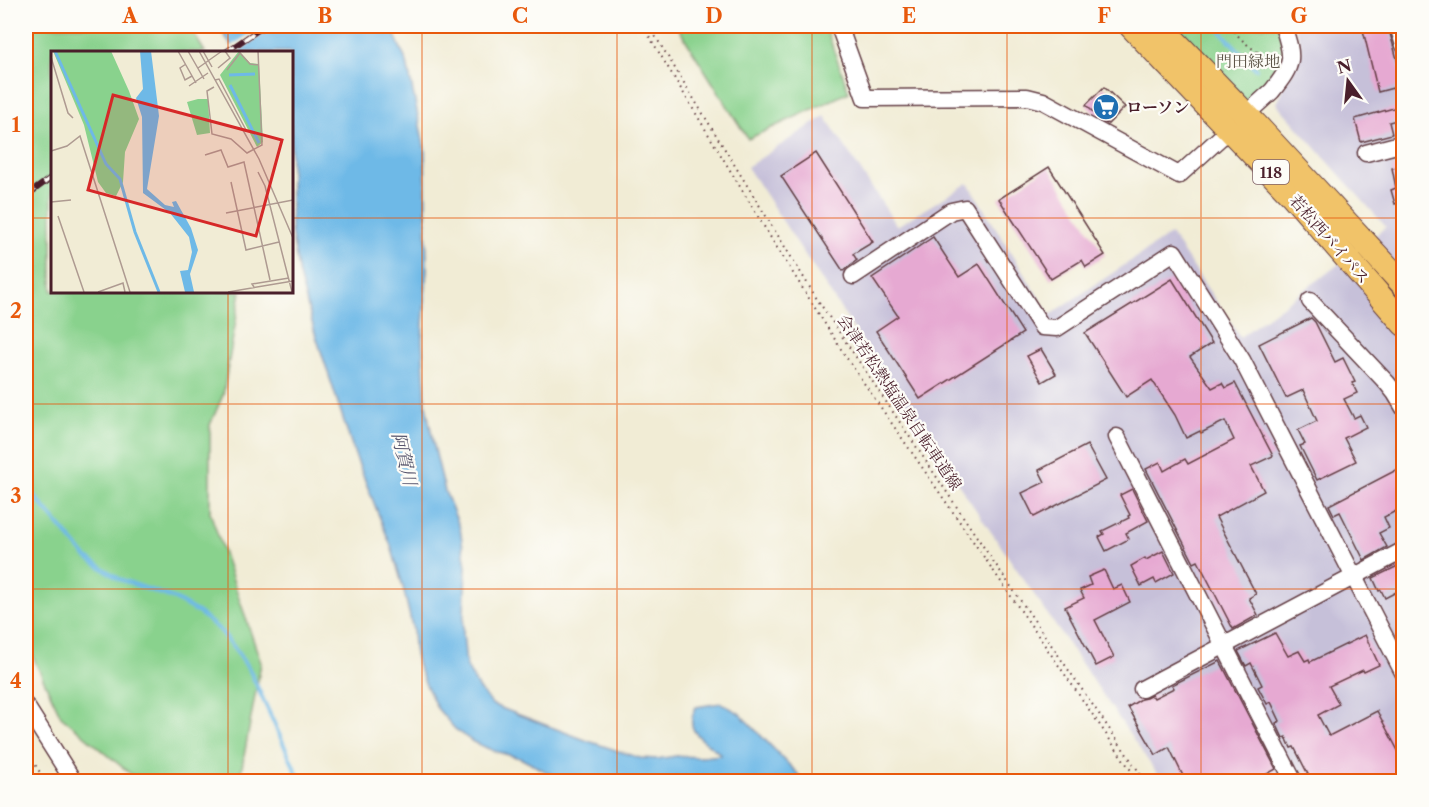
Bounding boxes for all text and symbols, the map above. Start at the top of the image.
text: A [121,4,138,28]
text: B [318,4,333,28]
text: C [512,4,528,28]
text: D [705,4,723,28]
text: E [902,4,916,28]
text: F [1097,4,1111,28]
text: G [1291,4,1308,28]
inset map [51,51,292,292]
park label: 門田緑地 [1216,51,1280,71]
north arrow [1318,51,1378,111]
text: N [1335,55,1354,78]
supermarket icon: ローソン [1091,92,1121,122]
place label: ローソン [1126,97,1189,117]
text: 1 [12,113,21,137]
road number: 118 [1253,160,1289,184]
street label: 若松西バイパス [1286,190,1374,288]
text: 2 [10,299,22,323]
street label: 会津若松熱塩温泉自転車道線 [834,310,966,494]
water label: 阿賀川 [387,430,421,490]
text: 3 [10,484,22,508]
text: 4 [10,669,22,693]

